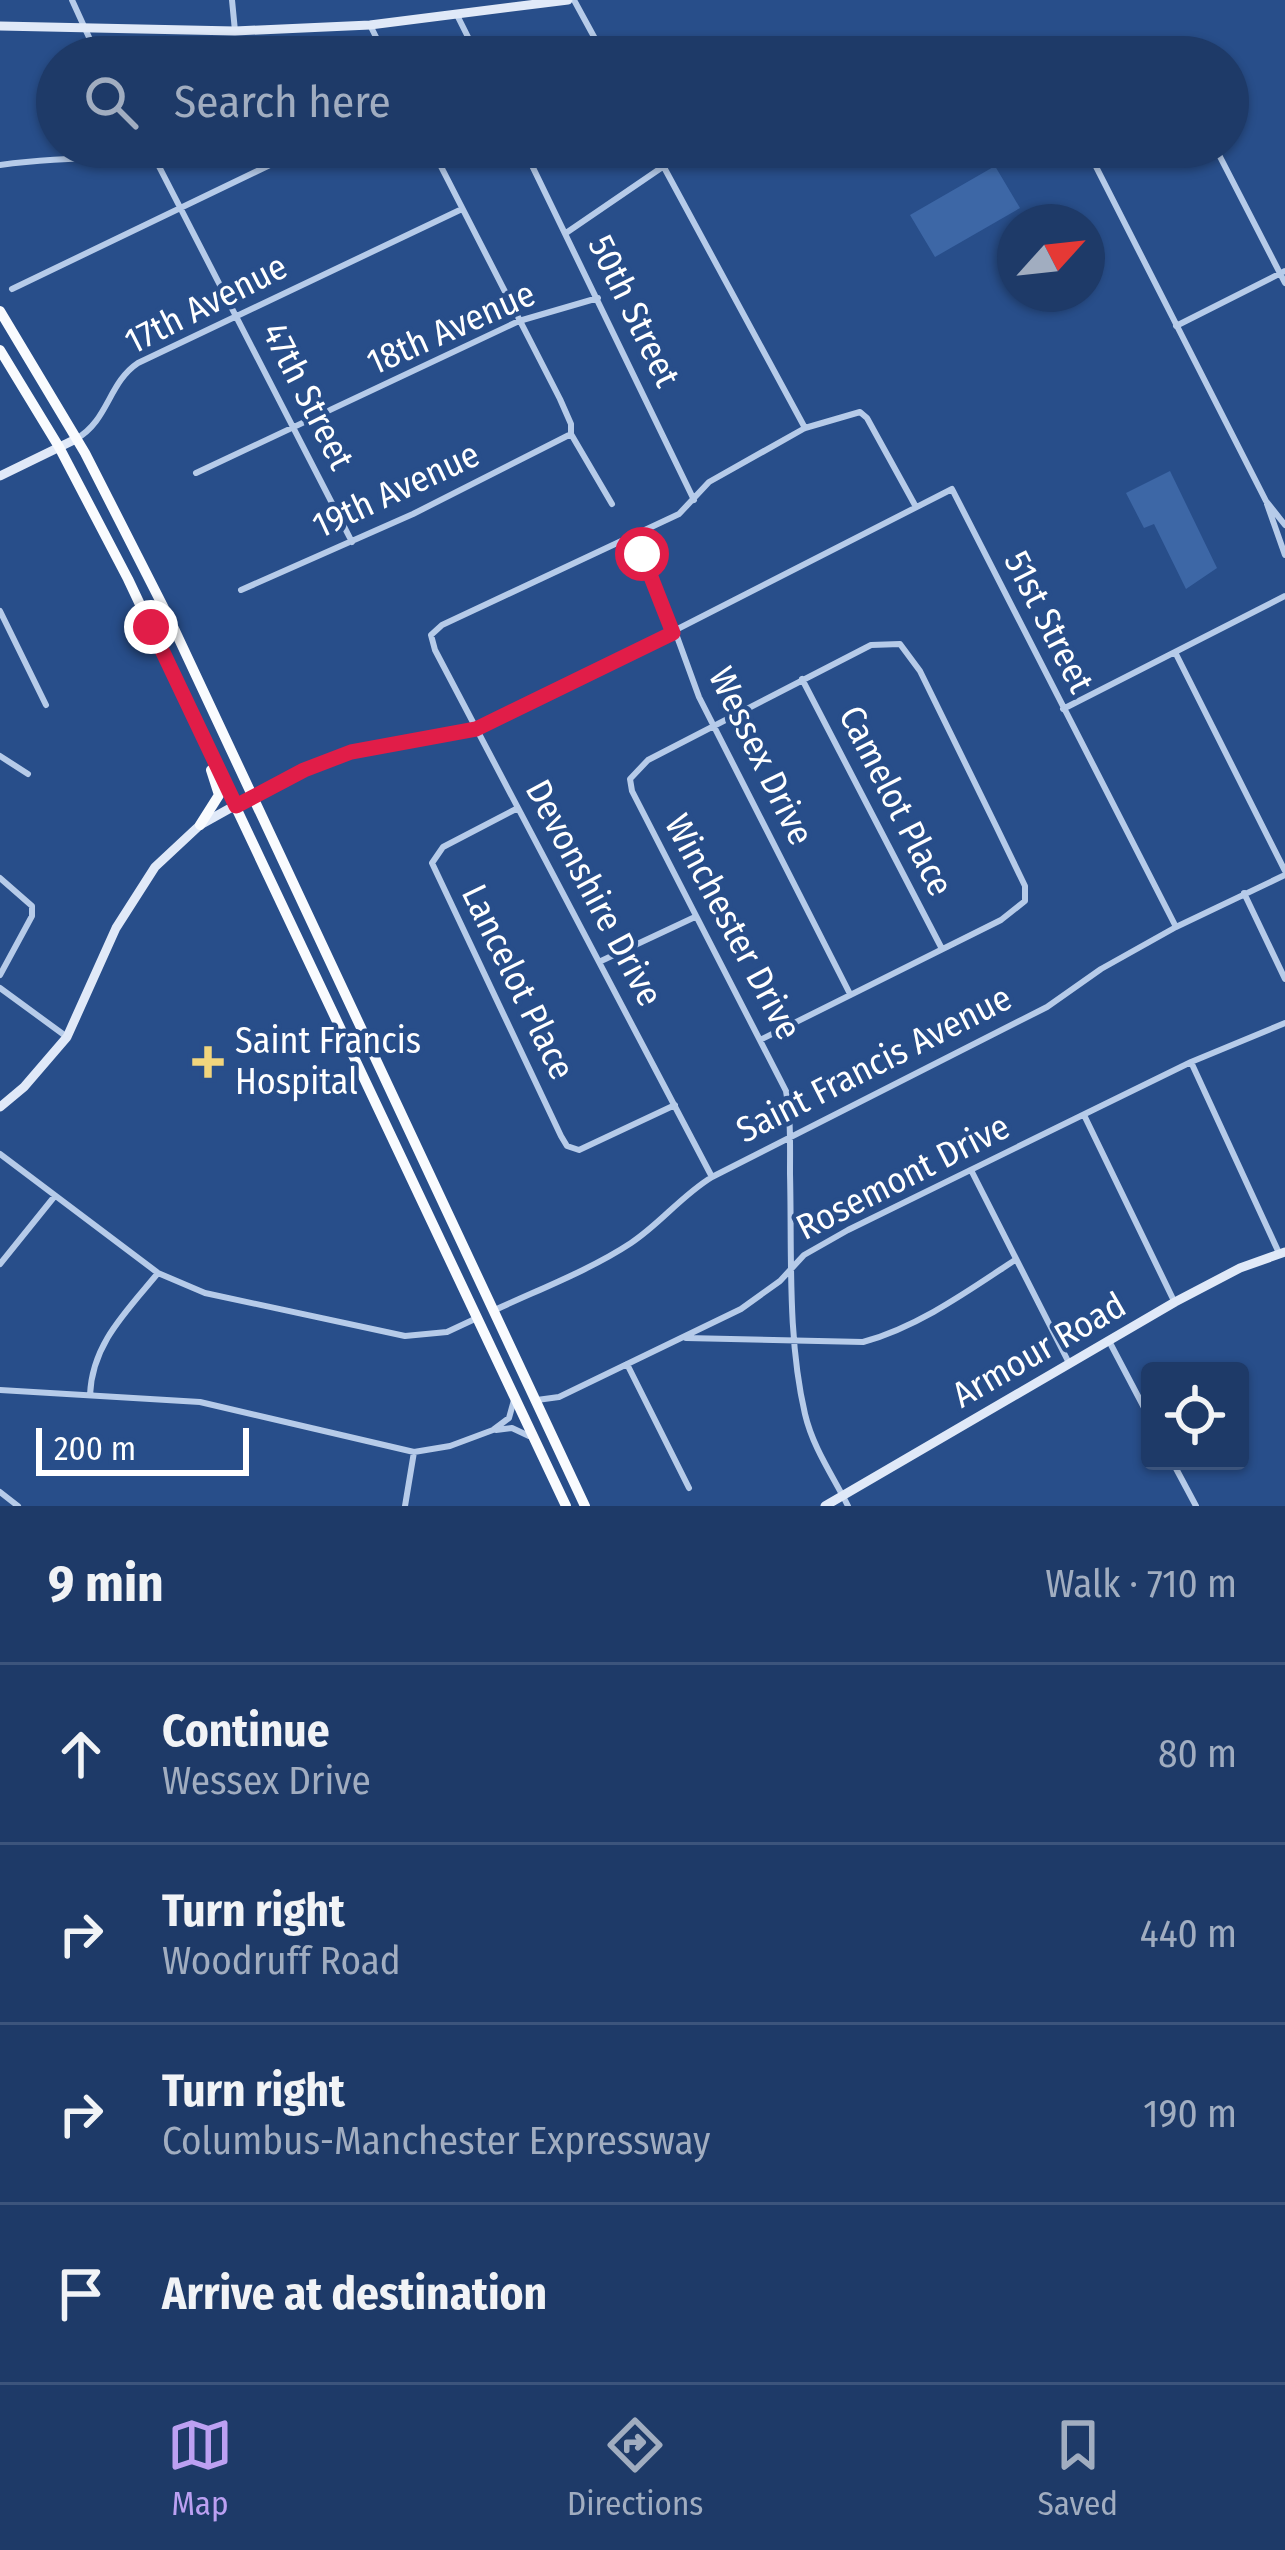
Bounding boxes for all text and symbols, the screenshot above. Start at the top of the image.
search box [36,36,1249,168]
icon: search [78,69,144,135]
text: Search here [174,75,391,129]
north arrow [997,204,1105,312]
street label: 50th Street [578,228,690,394]
street label: 17th Avenue [118,244,294,364]
street label: 18th Avenue [360,271,542,385]
street label: 47th Street [252,315,364,477]
street label: 19th Avenue [306,432,486,548]
route start [615,527,669,581]
street label: 51st Street [995,544,1103,700]
route end [124,600,178,654]
street label: Wessex Drive [699,660,823,852]
street label: Camelot Place [829,699,963,903]
street label: Devonshire Drive [516,772,672,1014]
street label: Winchester Drive [655,807,811,1047]
street label: Lancelot Place [452,877,584,1087]
street label: Saint Francis Avenue [729,976,1019,1152]
place label: Saint Francis Hospital [235,1019,421,1104]
marker: Saint Francis Hospital [192,1046,224,1078]
street label: Rosemont Drive [789,1104,1017,1250]
street label: Armour Road [945,1283,1133,1417]
map controls [1141,1362,1249,1470]
button: locate [1141,1362,1249,1470]
scale bar [36,1422,249,1475]
text: 200 m [54,1429,136,1469]
text: 9 min [48,1553,164,1615]
text: Walk · 710 m [1045,1561,1237,1607]
text: Continue [162,1704,330,1758]
icon: ahead [48,1721,114,1787]
text: 80 m [1158,1731,1237,1777]
text: Wessex Drive [162,1758,371,1804]
text: Turn right [162,1884,345,1938]
icon: right [48,1901,114,1967]
text: 440 m [1140,1911,1237,1957]
text: Woodruff Road [162,1938,401,1984]
text: Turn right [162,2064,345,2118]
icon: right [48,2081,114,2147]
text: 190 m [1143,2091,1237,2137]
text: Columbus-Manchester Expressway [162,2118,710,2164]
icon: arrive [48,2261,114,2327]
text: Arrive at destination [162,2267,547,2321]
tab: Map [167,2412,233,2524]
tab: Directions [567,2412,703,2524]
tab: Saved [1037,2412,1118,2524]

